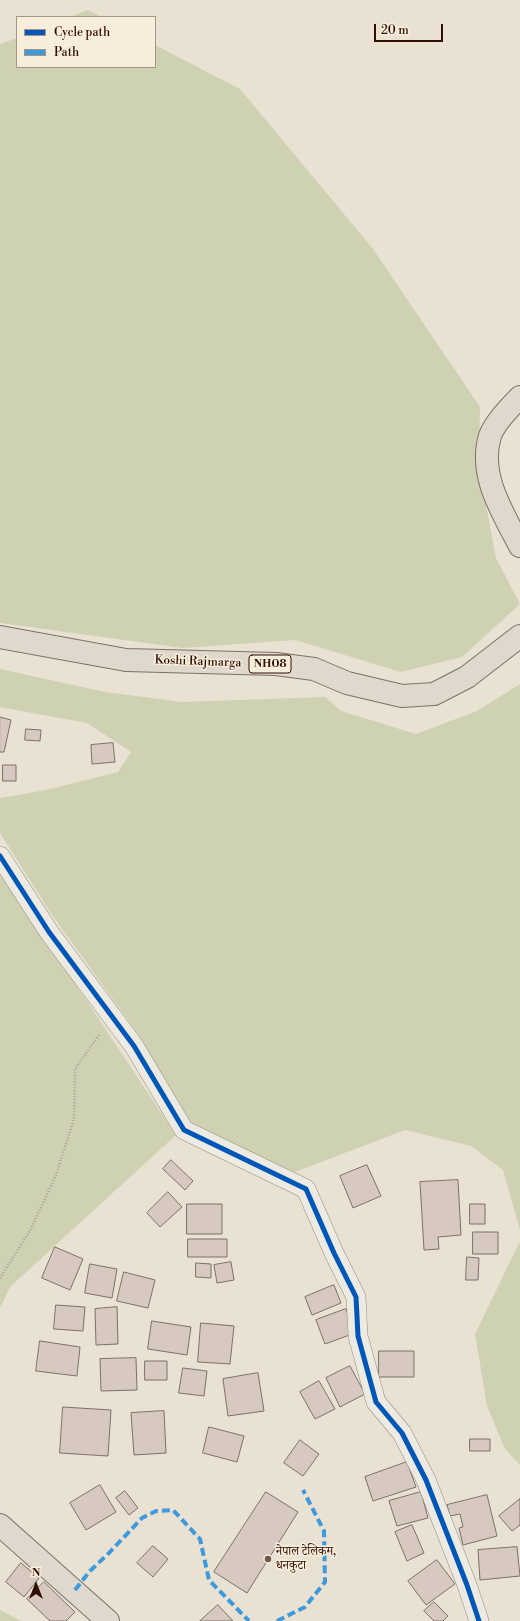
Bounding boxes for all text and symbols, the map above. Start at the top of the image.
legend [16,16,156,68]
scale bar [376,16,445,42]
text: 20 m [381,23,409,38]
text: Cycle path [54,25,110,40]
text: Path [54,45,79,60]
street label: Koshi Rajmarga [154,653,242,671]
road number: NH08 [249,655,291,673]
place label: नेपाल टेलिकम, धनकुटा [276,1545,336,1573]
marker: नेपाल टेलिकम, धनकुटा [263,1554,273,1564]
north arrow [16,1565,56,1605]
text: N [32,1566,40,1580]

